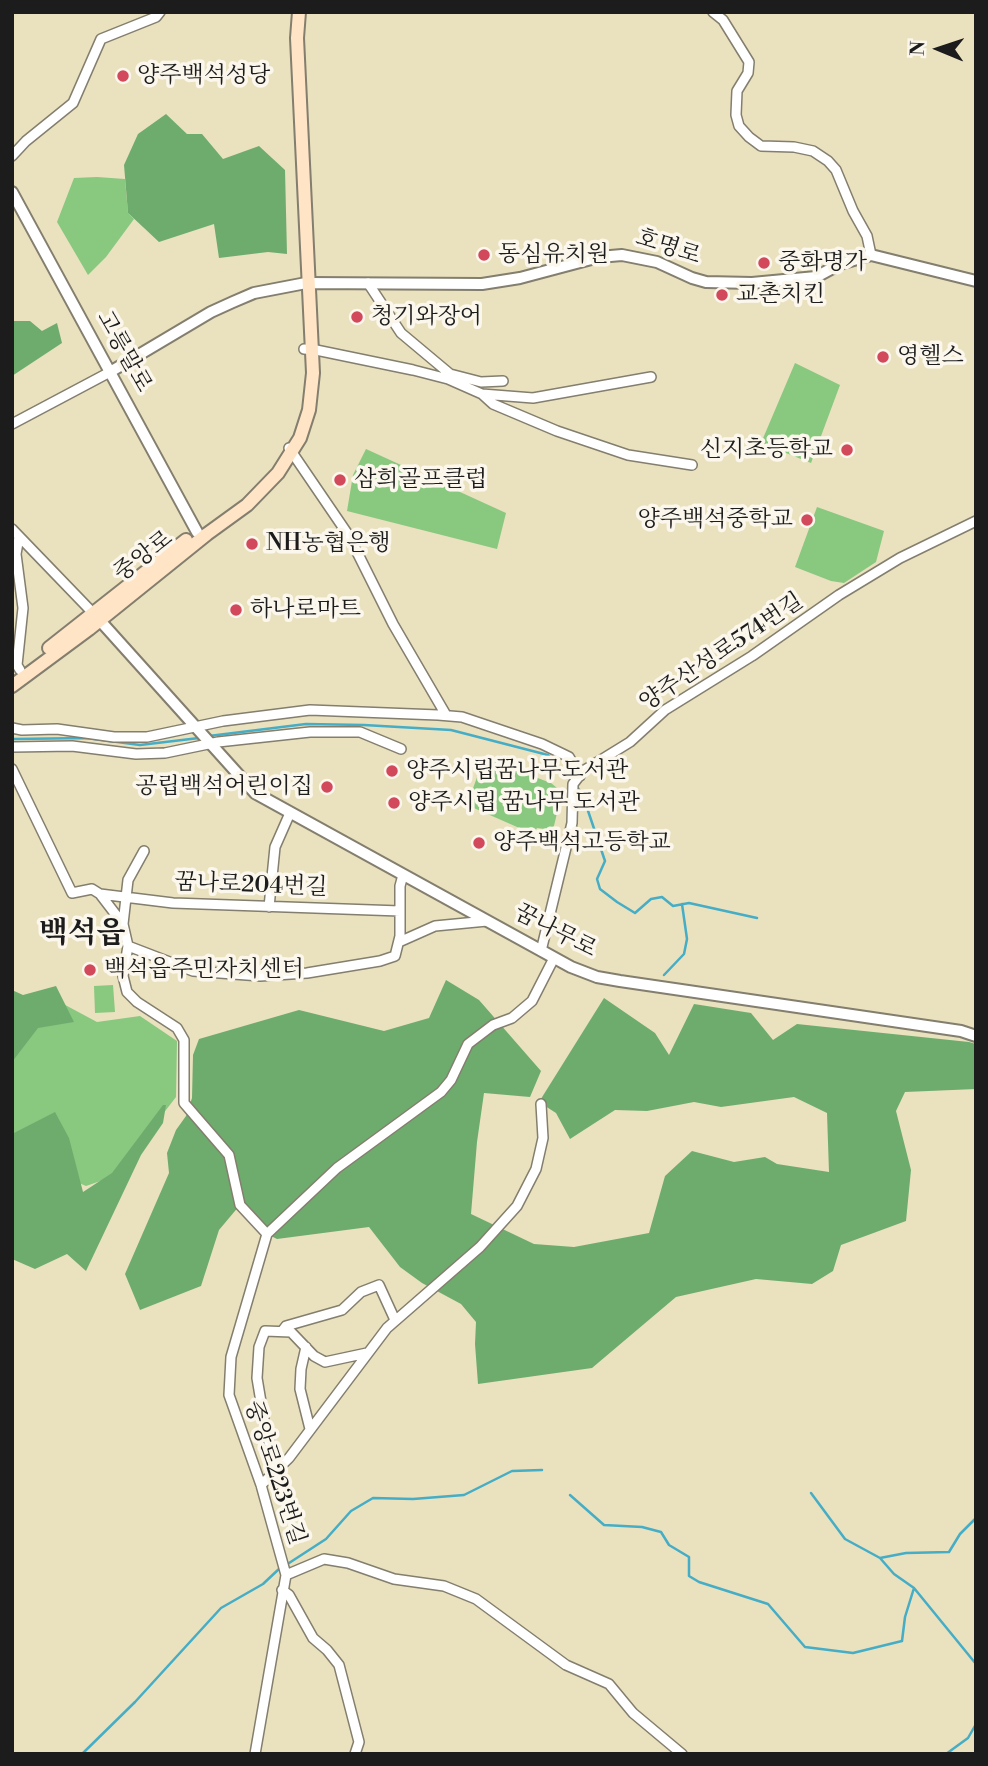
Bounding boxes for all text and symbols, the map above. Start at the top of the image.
north arrow [904,14,974,84]
text: N [906,40,930,56]
place label: 양주백석성당 [137,62,270,90]
marker: 양주백석성당 [115,68,131,84]
street label: 호명로 [632,225,704,271]
place label: 동심유치원 [498,241,609,269]
marker: 동심유치원 [476,247,492,263]
place label: 중화명가 [778,249,867,277]
marker: 중화명가 [756,255,772,271]
place label: 교촌치킨 [736,281,825,309]
marker: 교촌치킨 [714,287,730,303]
place label: 청기와장어 [371,303,482,331]
street label: 고릉말로 [89,306,157,398]
marker: 청기와장어 [349,309,365,325]
place label: 영헬스 [897,343,964,371]
marker: 영헬스 [875,349,891,365]
place label: 신지초등학교 [700,436,833,464]
marker: 신지초등학교 [839,442,855,458]
place label: 삼희골프클럽 [354,466,487,494]
marker: 삼희골프클럽 [332,472,348,488]
place label: 양주백석중학교 [637,506,793,534]
marker: 양주백석중학교 [799,512,815,528]
street label: 중앙로 [109,526,179,588]
place label: NH농협은행 [266,530,390,558]
marker: NH농협은행 [244,536,260,552]
street label: 양주산성로574번길 [635,588,809,718]
place label: 하나로마트 [250,596,361,624]
marker: 하나로마트 [228,602,244,618]
place label: 양주시립꿈나무도서관 [406,757,628,785]
marker: 양주시립꿈나무도서관 [384,763,400,779]
place label: 공립백석어린이집 [135,773,313,801]
marker: 공립백석어린이집 [319,779,335,795]
place label: 양주시립 꿈나무 도서관 [408,789,640,817]
marker: 양주시립 꿈나무 도서관 [386,795,402,811]
place label: 양주백석고등학교 [493,829,671,857]
marker: 양주백석고등학교 [471,835,487,851]
street label: 꿈나로204번길 [174,870,328,902]
street label: 꿈나무로 [509,900,601,964]
district label: 백석읍 [39,917,125,953]
place label: 백석읍주민자치센터 [104,956,304,984]
marker: 백석읍주민자치센터 [82,962,98,978]
street label: 중앙로223번길 [238,1397,310,1549]

